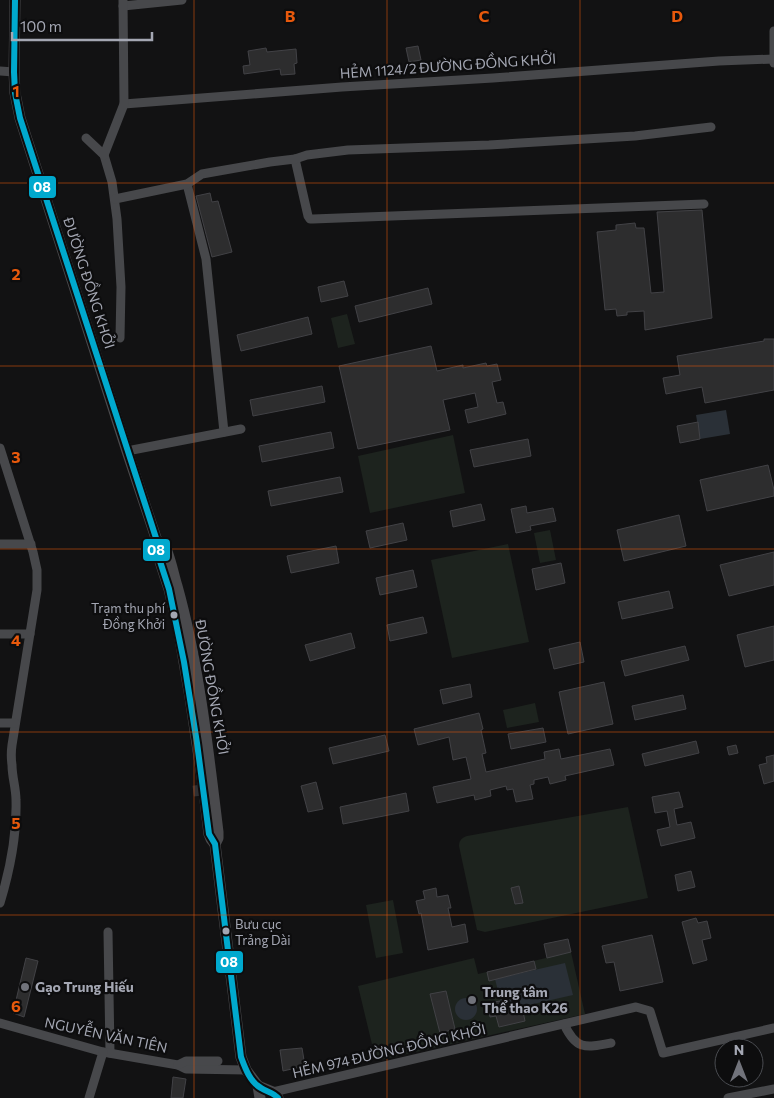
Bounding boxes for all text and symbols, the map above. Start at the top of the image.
text: B [285,6,296,25]
text: C [479,6,490,25]
text: D [671,6,683,25]
scale bar [12,10,152,42]
text: 100 m [20,17,62,35]
street label: HẺM 1124/2 ĐƯỜNG ĐỒNG KHỞI [339,47,557,82]
text: 1 [12,81,20,100]
line badge: 08 [28,175,57,199]
text: 08 [33,178,51,195]
street label: ĐƯỜNG ĐỒNG KHỞI [60,213,121,351]
text: 2 [11,264,21,283]
text: 3 [11,447,21,466]
line badge: 08 [142,538,171,562]
text: 08 [147,541,165,558]
place label: Trạm thu phí Đồng Khởi [91,600,166,632]
marker: Trạm thu phí Đồng Khởi [169,610,179,620]
street label: ĐƯỜNG ĐỒNG KHỞI [192,617,235,756]
text: 4 [11,630,21,649]
text: 5 [11,813,21,832]
place label: Bưu cục Trảng Dài [235,916,291,948]
marker: Bưu cục Trảng Dài [221,926,231,936]
line badge: 08 [215,950,244,974]
text: 08 [220,953,238,970]
place label: Gạo Trung Hiếu [35,978,134,995]
marker: Gạo Trung Hiếu [19,981,31,993]
place label: Trung tâm Thể thao K26 [482,983,568,1016]
marker: Trung tâm Thể thao K26 [466,994,478,1006]
text: 6 [11,996,21,1015]
street label: NGUYỄN VĂN TIÊN [43,1011,169,1056]
street label: HẺM 974 ĐƯỜNG ĐỒNG KHỞI [290,1018,487,1081]
north arrow [714,1038,764,1088]
text: N [734,1041,744,1058]

